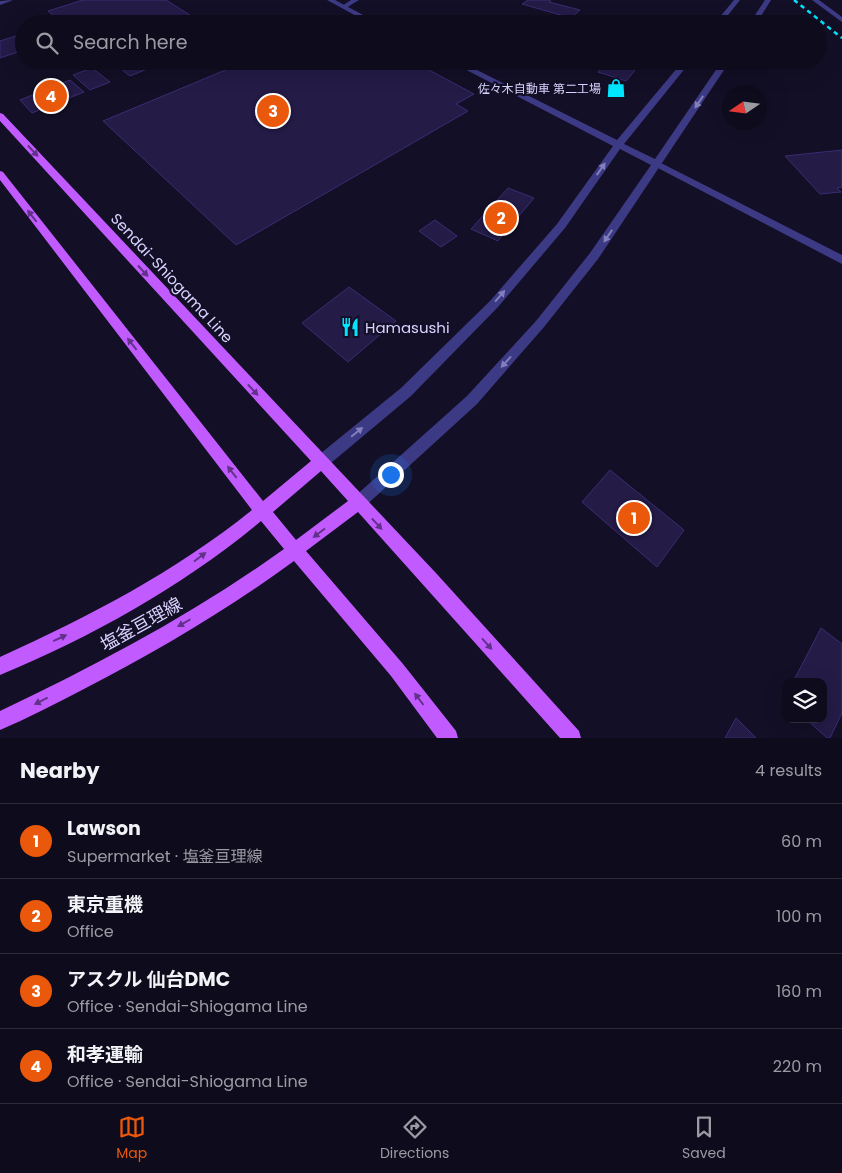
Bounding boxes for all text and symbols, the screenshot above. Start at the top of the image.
search box [15,15,827,70]
icon: search [33,29,61,57]
text: Search here [73,29,187,56]
pin: 4 [35,77,67,115]
shop icon: 佐々木自動車 第二工場 [605,77,627,99]
place label: 佐々木自動車 第二工場 [478,80,601,97]
north arrow [722,85,767,130]
pin: 3 [257,92,289,130]
one-way arrow [694,95,704,108]
one-way arrow [27,145,39,157]
one-way arrow [596,162,606,176]
pin: 2 [485,199,517,237]
street label: Sendai-Shiogama Line [106,208,238,348]
one-way arrow [27,210,38,223]
one-way arrow [603,229,613,243]
one-way arrow [137,264,149,276]
one-way arrow [495,290,506,303]
restaurant icon: Hamasushi [339,316,361,338]
place label: Hamasushi [365,317,450,338]
one-way arrow [127,338,138,351]
one-way arrow [500,356,512,368]
one-way arrow [247,384,259,396]
one-way arrow [351,426,363,438]
your location [378,462,404,488]
one-way arrow [227,465,237,479]
pin: 1 [618,499,650,537]
one-way arrow [371,517,383,529]
one-way arrow [313,527,326,538]
one-way arrow [193,552,207,562]
street label: 塩釜亘理線 [96,591,186,657]
one-way arrow [178,619,191,628]
one-way arrow [53,634,67,642]
one-way arrow [481,637,493,649]
map controls [782,678,827,723]
button: layers [782,678,827,723]
one-way arrow [414,692,424,706]
one-way arrow [35,696,48,705]
text: Nearby [20,756,100,785]
text: 4 results [755,759,822,782]
text: Lawson [67,815,141,842]
text: 1 [33,830,39,853]
text: 60 m [781,830,822,853]
text: Supermarket · 塩釜亘理線 [67,845,263,868]
text: 東京重機 [67,891,143,918]
text: 2 [31,905,41,928]
text: 100 m [776,905,822,928]
text: Office [67,920,114,943]
text: アスクル 仙台DMC [67,966,230,993]
text: 3 [31,980,41,1003]
text: 160 m [776,980,822,1003]
text: Office · Sendai-Shiogama Line [67,995,308,1018]
text: 和孝運輸 [67,1041,143,1068]
text: 4 [31,1055,41,1078]
text: 220 m [773,1055,822,1078]
text: Office · Sendai-Shiogama Line [67,1070,308,1093]
tab: Map [116,1113,147,1164]
tab: Directions [380,1113,449,1164]
tab: Saved [682,1113,726,1164]

